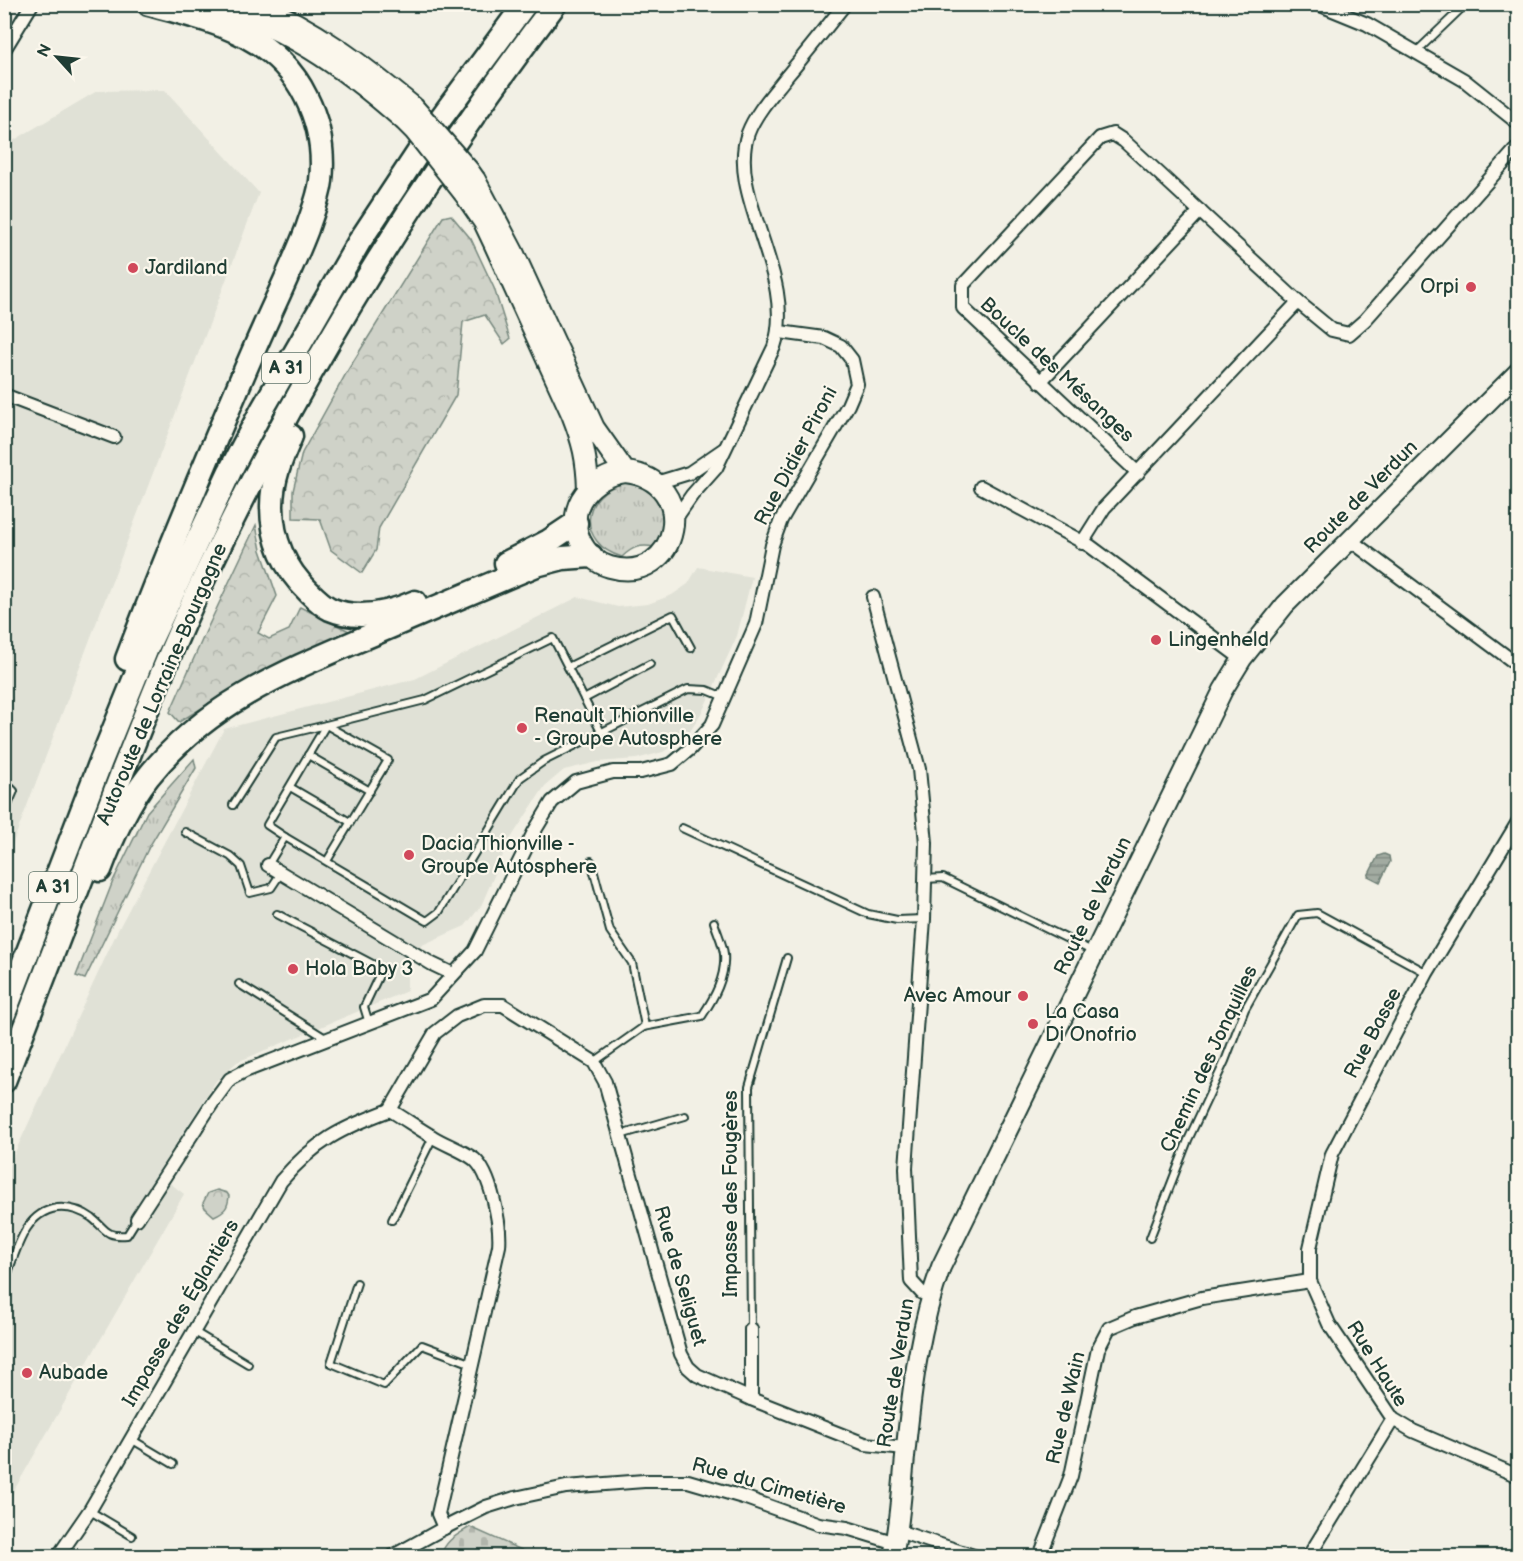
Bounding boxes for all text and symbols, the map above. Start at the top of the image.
north arrow [27,27,87,87]
text: N [34,41,56,61]
place label: Jardiland [145,256,228,280]
marker: Jardiland [126,261,140,275]
place label: Orpi [1420,275,1459,299]
marker: Orpi [1464,280,1478,294]
street label: Boucle des Mésanges [975,292,1139,448]
road number: A 31 [262,353,310,383]
street label: Rue Didier Pironi [749,382,843,530]
street label: Route de Verdun [1299,435,1423,559]
street label: Autoroute de Lorraine-Bourgogne [92,539,232,829]
place label: Lingenheld [1168,628,1269,652]
marker: Lingenheld [1149,633,1163,647]
place label: Renault Thionville - Groupe Autosphere [534,704,722,751]
marker: Renault Thionville - Groupe Autosphere [515,721,529,735]
place label: Dacia Thionville - Groupe Autosphere [421,832,597,879]
street label: Route de Verdun [1049,833,1137,979]
marker: Dacia Thionville - Groupe Autosphere [402,848,416,862]
road number: A 31 [29,872,77,902]
place label: Hola Baby 3 [305,957,413,981]
marker: Hola Baby 3 [286,962,300,976]
street label: Chemin des Jonquilles [1155,962,1263,1156]
street label: Rue Basse [1339,983,1407,1082]
place label: Avec Amour [904,984,1012,1008]
marker: Avec Amour [1016,989,1030,1003]
place label: La Casa Di Onofrio [1045,1000,1137,1047]
marker: La Casa Di Onofrio [1026,1017,1040,1031]
street label: Impasse des Fougères [719,1090,743,1298]
street label: Rue de Seliguet [649,1203,711,1349]
street label: Impasse des Églantiers [117,1214,245,1411]
street label: Route de Verdun [872,1297,920,1449]
street label: Rue Haute [1341,1316,1413,1412]
street label: Rue de Wain [1041,1349,1091,1467]
place label: Aubade [39,1361,108,1385]
marker: Aubade [20,1366,34,1380]
street label: Rue du Cimetière [689,1452,849,1520]

